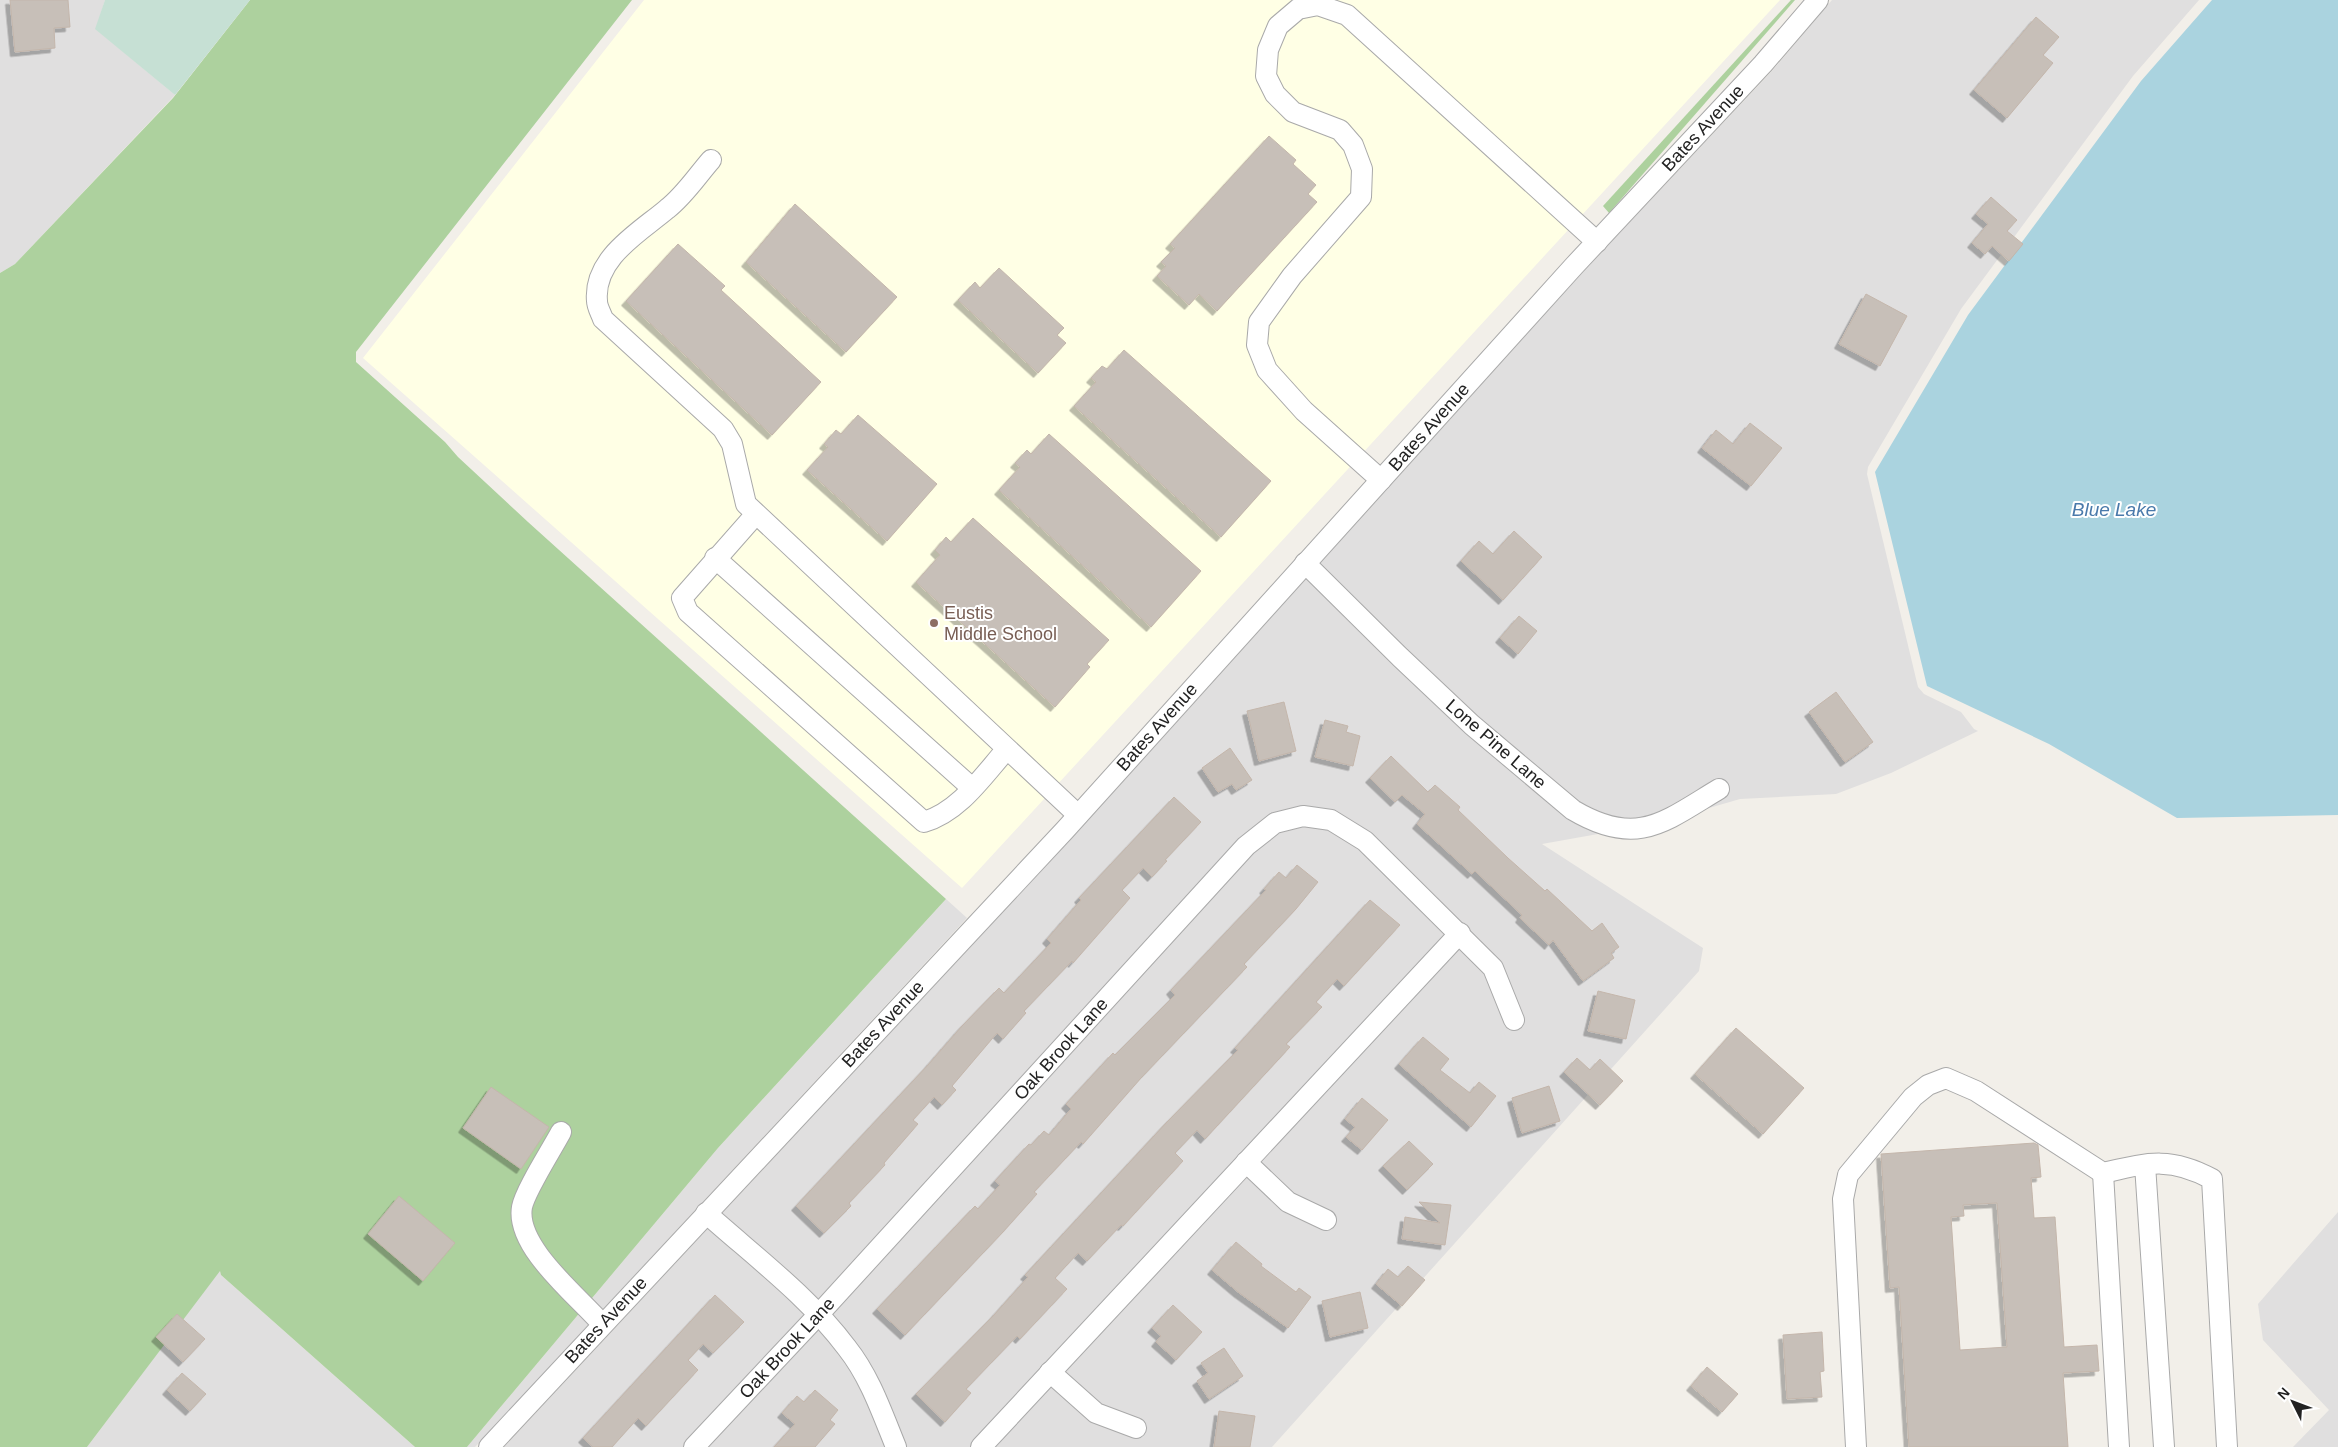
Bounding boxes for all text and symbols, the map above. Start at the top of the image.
street label: Bates Avenue [1658,81,1748,175]
street label: Bates Avenue [1385,379,1473,475]
water label: Blue Lake [2072,499,2156,520]
place label: Eustis Middle School [944,603,1057,644]
marker: Eustis Middle School [928,617,940,629]
street label: Bates Avenue [1113,679,1201,775]
street label: Lone Pine Lane [1442,695,1550,793]
street label: Bates Avenue [838,977,928,1071]
street label: Oak Brook Lane [1010,994,1112,1104]
street label: Bates Avenue [561,1273,651,1367]
street label: Oak Brook Lane [735,1294,839,1402]
north arrow [2268,1377,2318,1427]
text: N [2274,1384,2293,1402]

